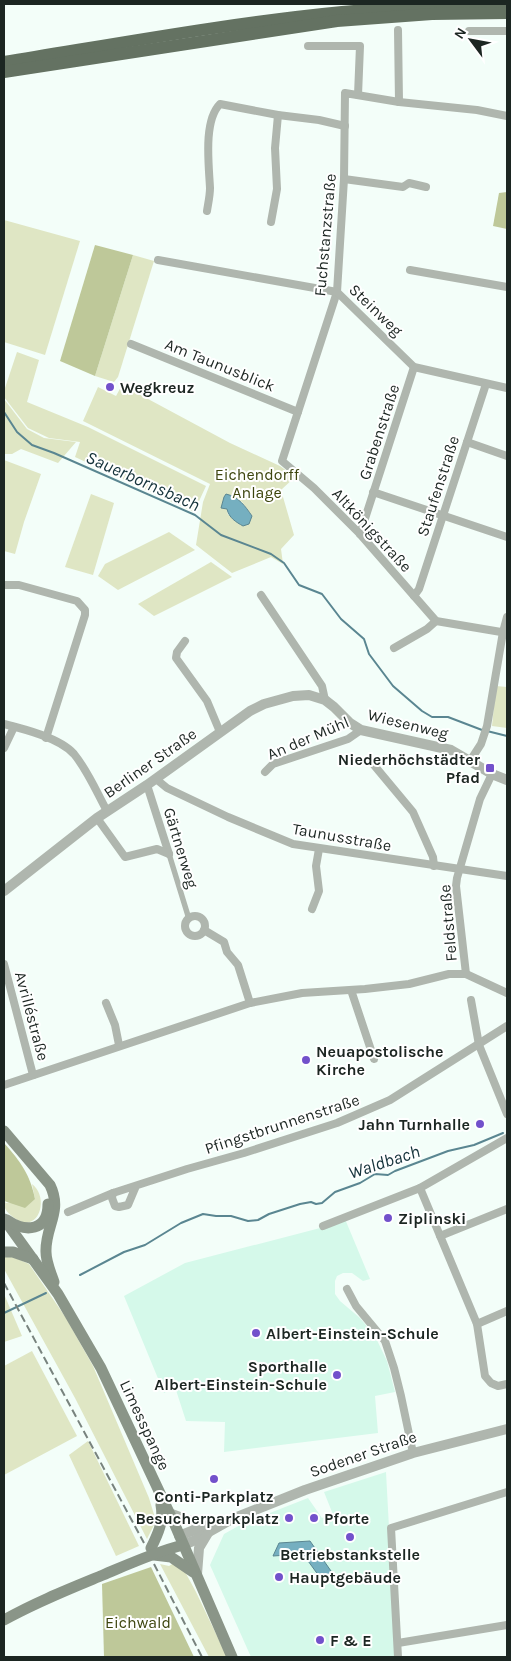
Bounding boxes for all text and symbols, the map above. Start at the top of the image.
north arrow [446,15,496,65]
text: N [451,25,470,42]
street label: Fuchstanzstraße [310,173,340,297]
street label: Steinweg [345,280,407,340]
street label: Am Taunusblick [162,334,278,396]
place label: Wegkreuz [120,378,195,397]
marker: Wegkreuz [104,381,116,393]
street label: Grabenstraße [355,382,403,482]
street label: Staufenstraße [413,433,463,539]
water label: Sauerbornsbach [83,446,203,516]
park label: Eichendorff Anlage [215,465,300,502]
street label: Altkönigstraße [328,484,416,576]
street label: Wiesenweg [366,705,450,743]
street label: An der Mühl [264,712,352,764]
street label: Berliner Straße [100,724,200,802]
place label: Niederhöchstädter Pfad [338,750,481,787]
marker: Niederhöchstädter Pfad [484,762,496,774]
street label: Gärtnerweg [160,805,202,891]
street label: Taunusstraße [291,819,393,855]
street label: Feldstraße [435,884,461,962]
street label: Avrilléstraße [11,969,53,1063]
place label: Neuapostolische Kirche [316,1042,443,1079]
marker: Neuapostolische Kirche [300,1054,312,1066]
street label: Pfingstbrunnenstraße [202,1090,362,1158]
place label: Jahn Turnhalle [359,1115,470,1134]
marker: Jahn Turnhalle [474,1118,486,1130]
water label: Waldbach [345,1140,423,1184]
place label: Ziplinski [398,1209,466,1228]
marker: Ziplinski [382,1212,394,1224]
place label: Albert-Einstein-Schule [266,1324,439,1343]
marker: Albert-Einstein-Schule [250,1327,262,1339]
place label: Sporthalle Albert-Einstein-Schule [154,1357,327,1394]
marker: Sporthalle Albert-Einstein-Schule [331,1369,343,1381]
street label: Limesspange [116,1377,174,1473]
street label: Sodener Straße [307,1427,419,1481]
marker: Conti-Parkplatz [208,1473,220,1485]
place label: Conti-Parkplatz [154,1487,274,1506]
place label: Besucherparkplatz [135,1509,279,1528]
place label: Pforte [324,1509,369,1528]
marker: Besucherparkplatz [283,1512,295,1524]
marker: Pforte [308,1512,320,1524]
marker: Betriebstankstelle [344,1531,356,1543]
place label: Betriebstankstelle [280,1545,420,1564]
place label: Hauptgebäude [289,1568,401,1587]
marker: Hauptgebäude [273,1571,285,1583]
park label: Eichwald [105,1613,171,1632]
place label: F & E [330,1631,372,1650]
marker: F & E [314,1634,326,1646]

